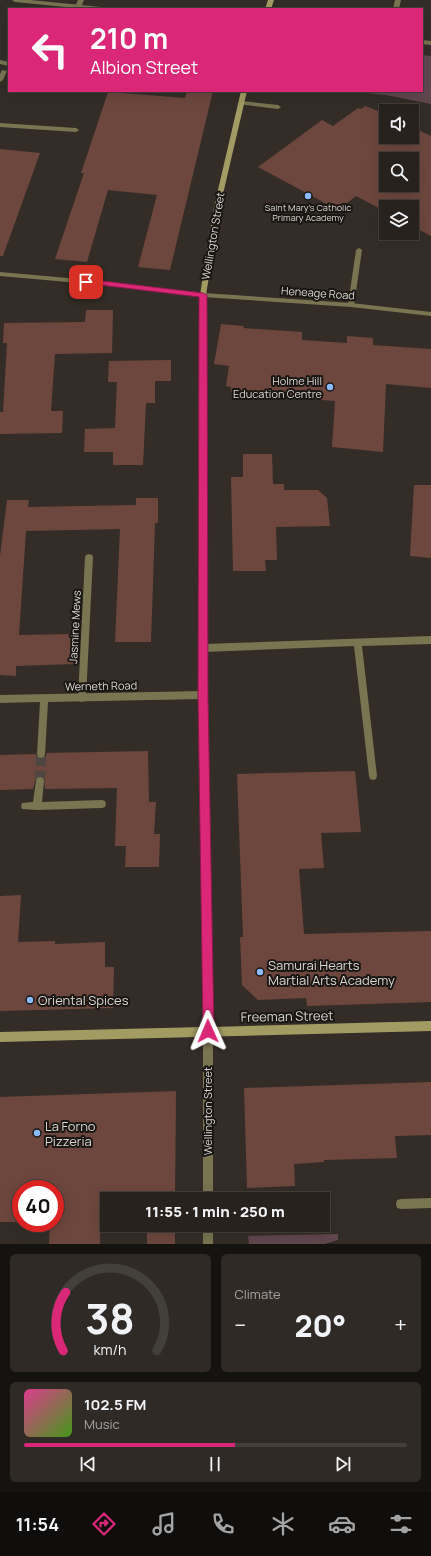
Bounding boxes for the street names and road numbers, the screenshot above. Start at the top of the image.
street label: Wellington Street [197,191,228,281]
street label: Heneage Road [281,282,355,303]
street label: Jasmine Mews [65,590,84,664]
street label: Werneth Road [65,677,137,694]
street label: Freeman Street [240,1006,334,1026]
street label: Wellington Street [200,1067,215,1155]

